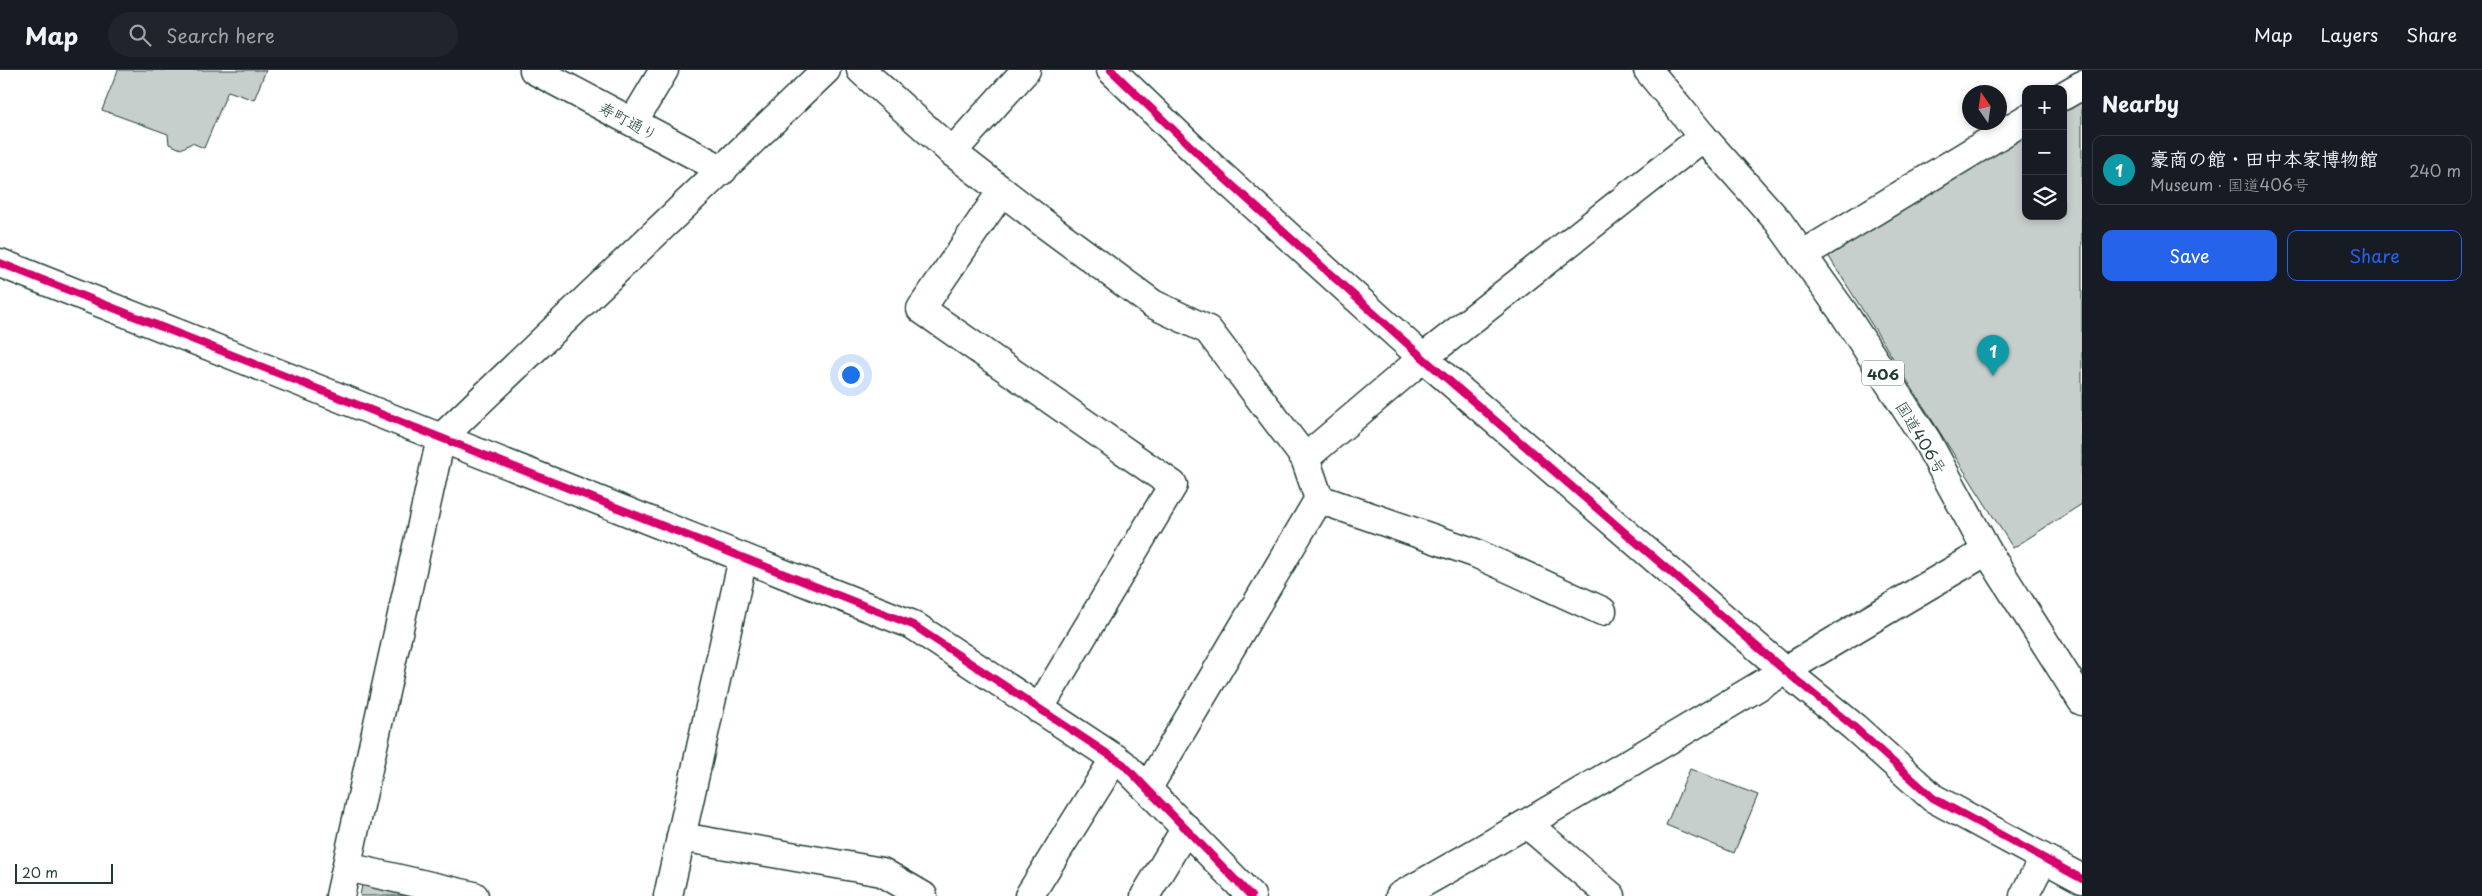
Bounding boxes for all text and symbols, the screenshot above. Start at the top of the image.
search box [108,12,458,57]
text: Map [25,17,78,53]
icon: search [126,21,154,49]
text: Search here [166,21,275,49]
text: Map [2254,21,2293,48]
text: Layers [2321,21,2378,48]
text: Share [2406,21,2457,48]
north arrow [1962,85,2007,130]
map controls [2022,85,2067,220]
button: + [2022,85,2067,130]
text: Nearby [2102,87,2179,119]
street label: 寿町通り [595,94,663,146]
button: − [2022,130,2067,175]
text: 豪商の館・田中本家博物館 [2150,144,2378,172]
text: 1 [2115,158,2123,182]
text: 240 m [2409,158,2461,182]
text: Museum · 国道406号 [2150,172,2309,196]
button: layers [2022,175,2067,220]
button: Save [2102,230,2277,281]
button: Share [2287,230,2462,281]
pin: 1 [1977,335,2009,376]
road number: 406 [1862,360,1904,386]
your location [838,362,864,388]
street label: 国道406号 [1891,396,1953,478]
scale bar [15,861,112,884]
text: 20 m [22,862,58,883]

